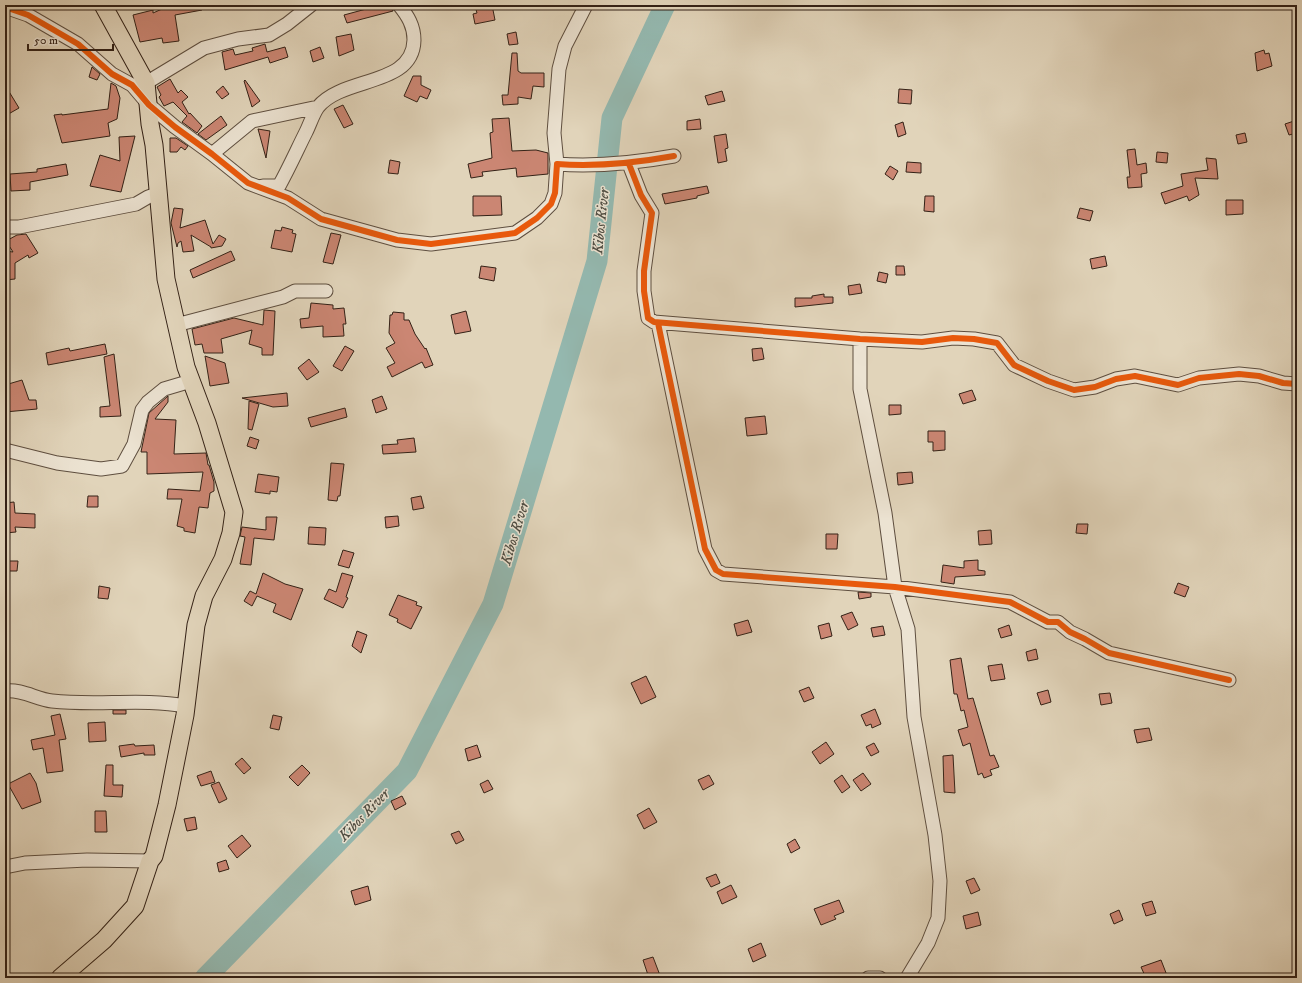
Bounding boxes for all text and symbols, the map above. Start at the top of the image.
scale bar [28,26,113,52]
text: 50 m [34,33,58,48]
water label: Kibos River [588,186,614,256]
water label: Kibos River [496,497,534,568]
water label: Kibos River [334,784,395,846]

